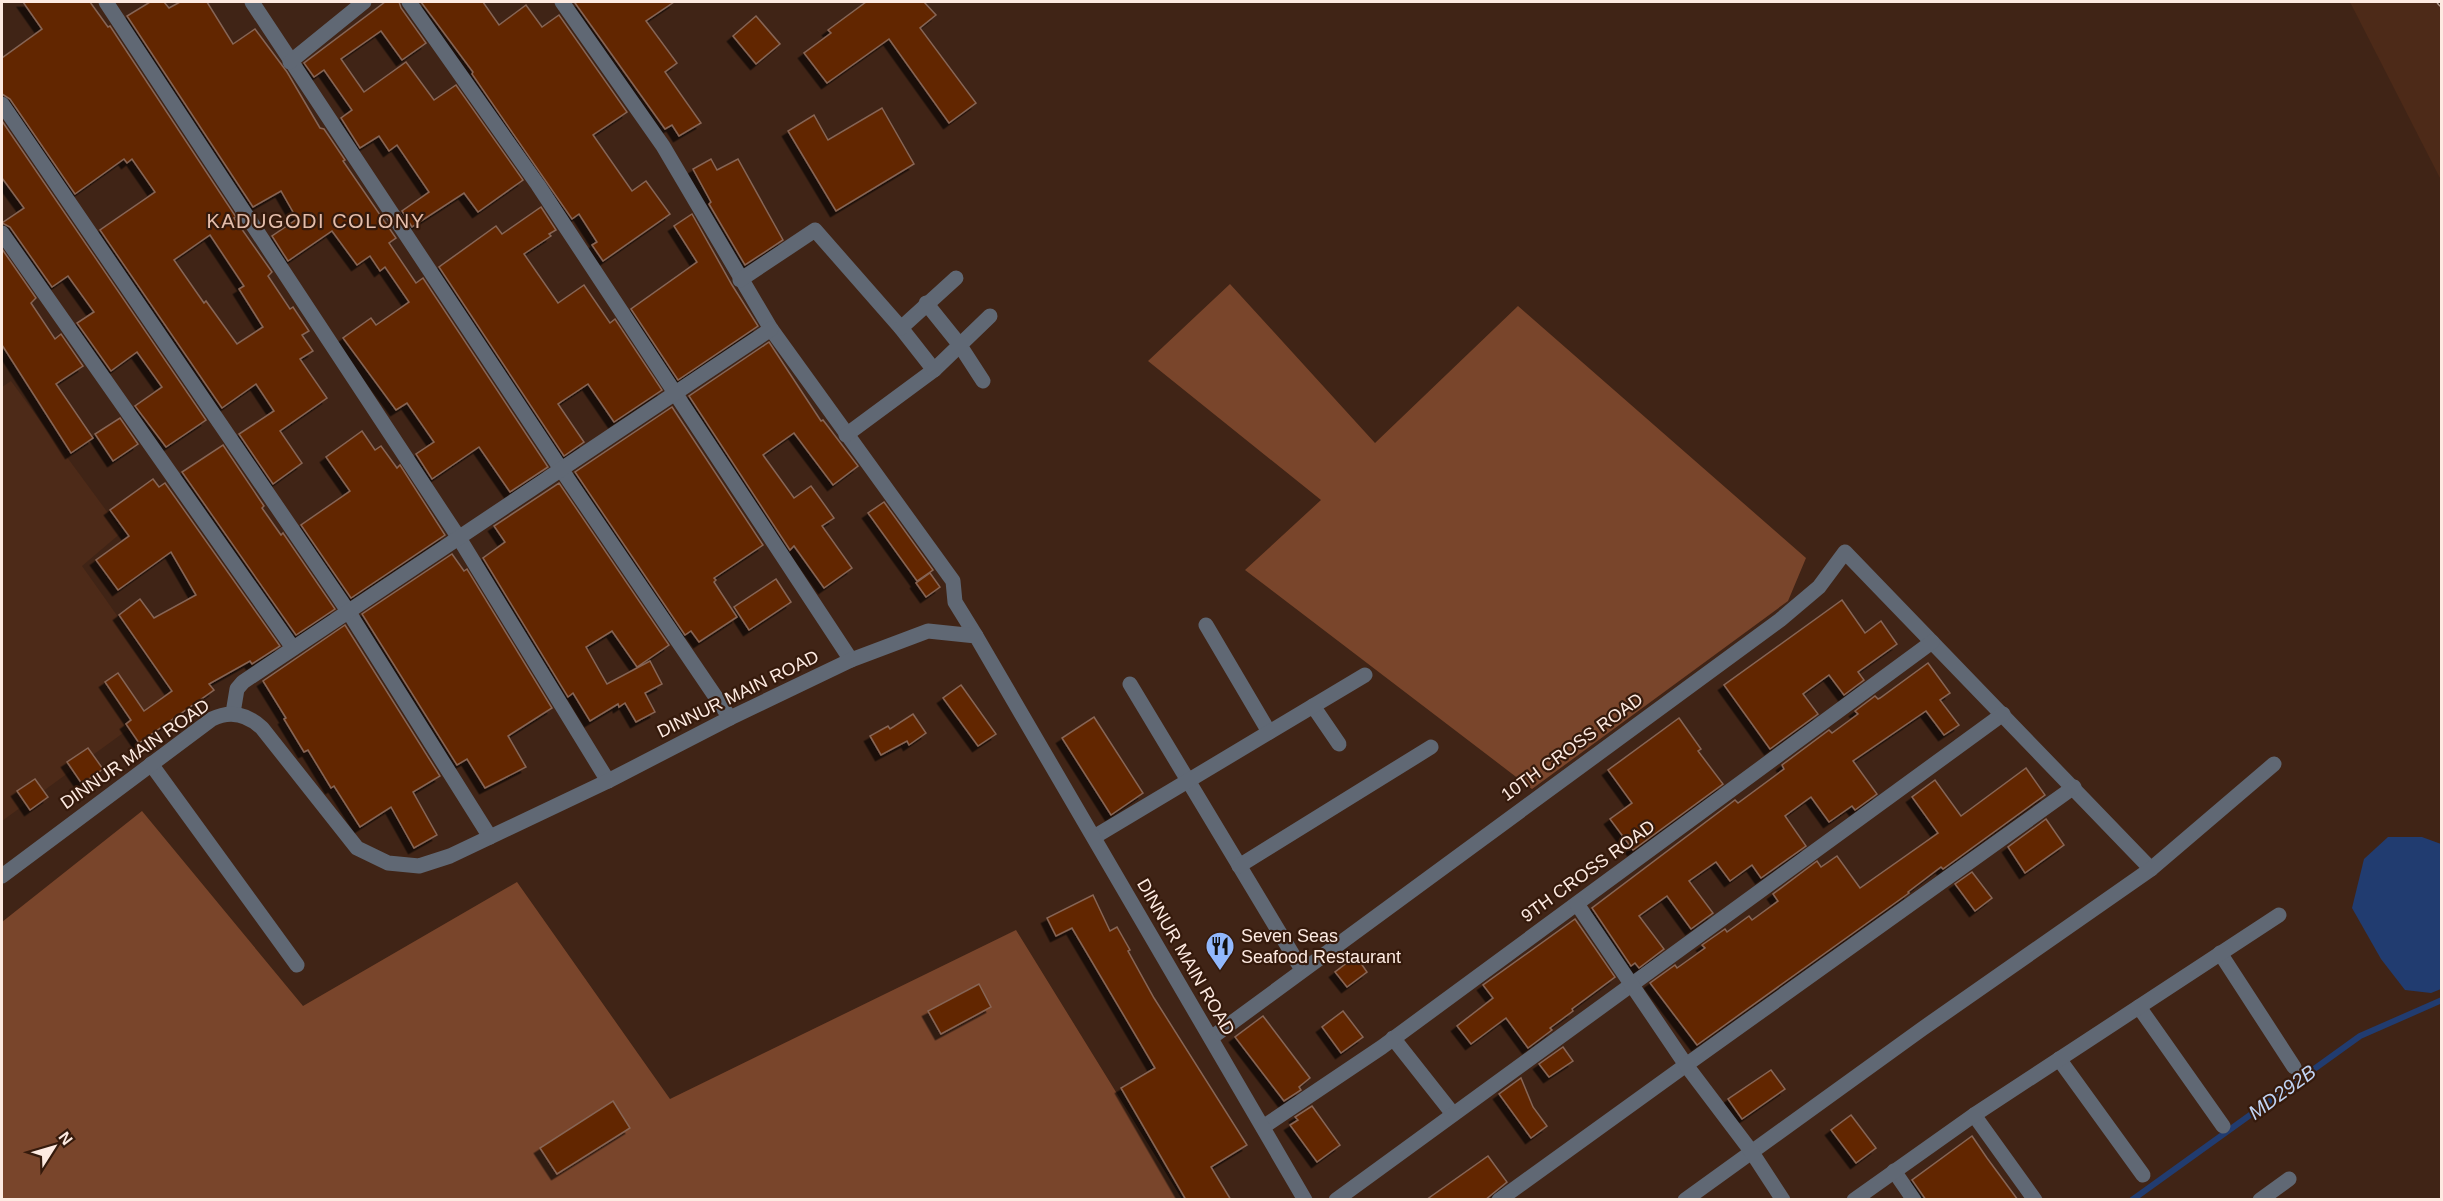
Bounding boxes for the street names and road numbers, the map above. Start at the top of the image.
street label: DINNUR MAIN ROAD [654,646,822,742]
street label: 10TH CROSS ROAD [1497,689,1647,805]
street label: DINNUR MAIN ROAD [57,695,213,813]
street label: 9TH CROSS ROAD [1517,816,1659,926]
street label: DINNUR MAIN ROAD [1133,875,1239,1039]

